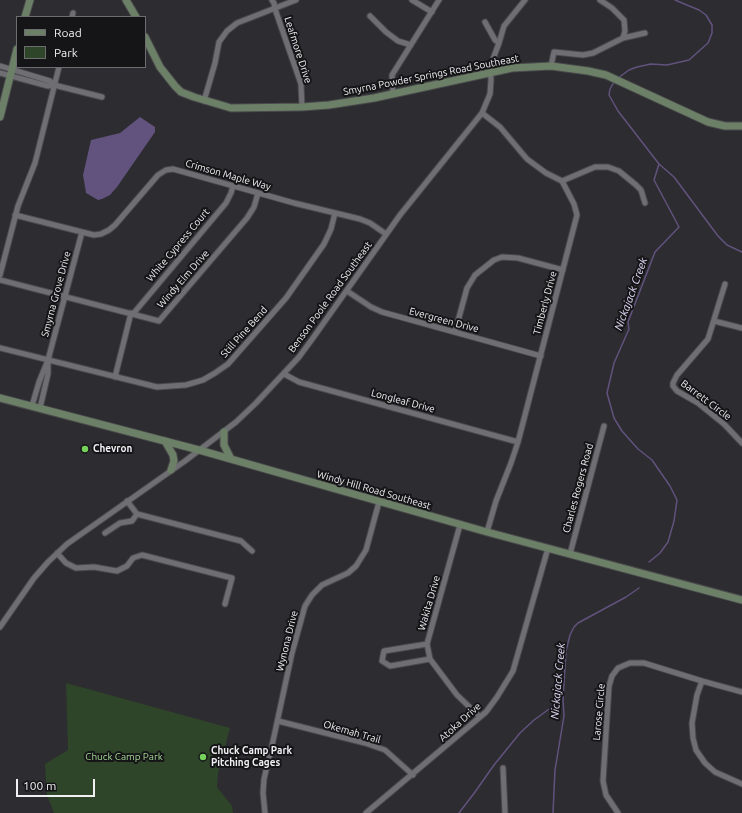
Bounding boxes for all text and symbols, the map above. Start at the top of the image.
street label: Leafmore Drive [282,15,314,85]
legend [16,16,146,68]
text: Road [54,26,82,39]
text: Park [54,46,78,59]
street label: Smyrna Powder Springs Road Southeast [342,52,520,98]
street label: Crimson Maple Way [184,157,272,193]
street label: White Cypress Court [144,206,212,284]
street label: Benson Poole Road Southeast [286,239,374,355]
street label: Windy Elm Drive [154,247,212,311]
street label: Smyrna Grove Drive [39,250,73,338]
water label: Nickajack Creek [612,256,650,332]
street label: Timberly Drive [531,270,559,336]
street label: Still Pine Bend [218,304,270,360]
street label: Evergreen Drive [408,305,480,335]
street label: Barrett Circle [678,377,734,423]
street label: Longleaf Drive [370,387,436,415]
street label: Charles Rogers Road [560,442,596,534]
place label: Chevron [93,443,132,455]
marker: Chevron [80,444,90,454]
street label: Windy Hill Road Southeast [316,468,432,512]
street label: Wakita Drive [415,574,443,632]
street label: Wynona Drive [274,609,300,673]
water label: Nickajack Creek [548,642,568,720]
street label: Larose Circle [591,683,607,741]
street label: Atoka Drive [437,700,483,744]
street label: Okemah Trail [322,718,382,746]
place label: Chuck Camp Park Pitching Cages [211,745,292,768]
park label: Chuck Camp Park [85,751,163,763]
marker: Chuck Camp Park Pitching Cages [198,752,208,762]
scale bar [18,771,97,797]
text: 100 m [23,779,56,792]

